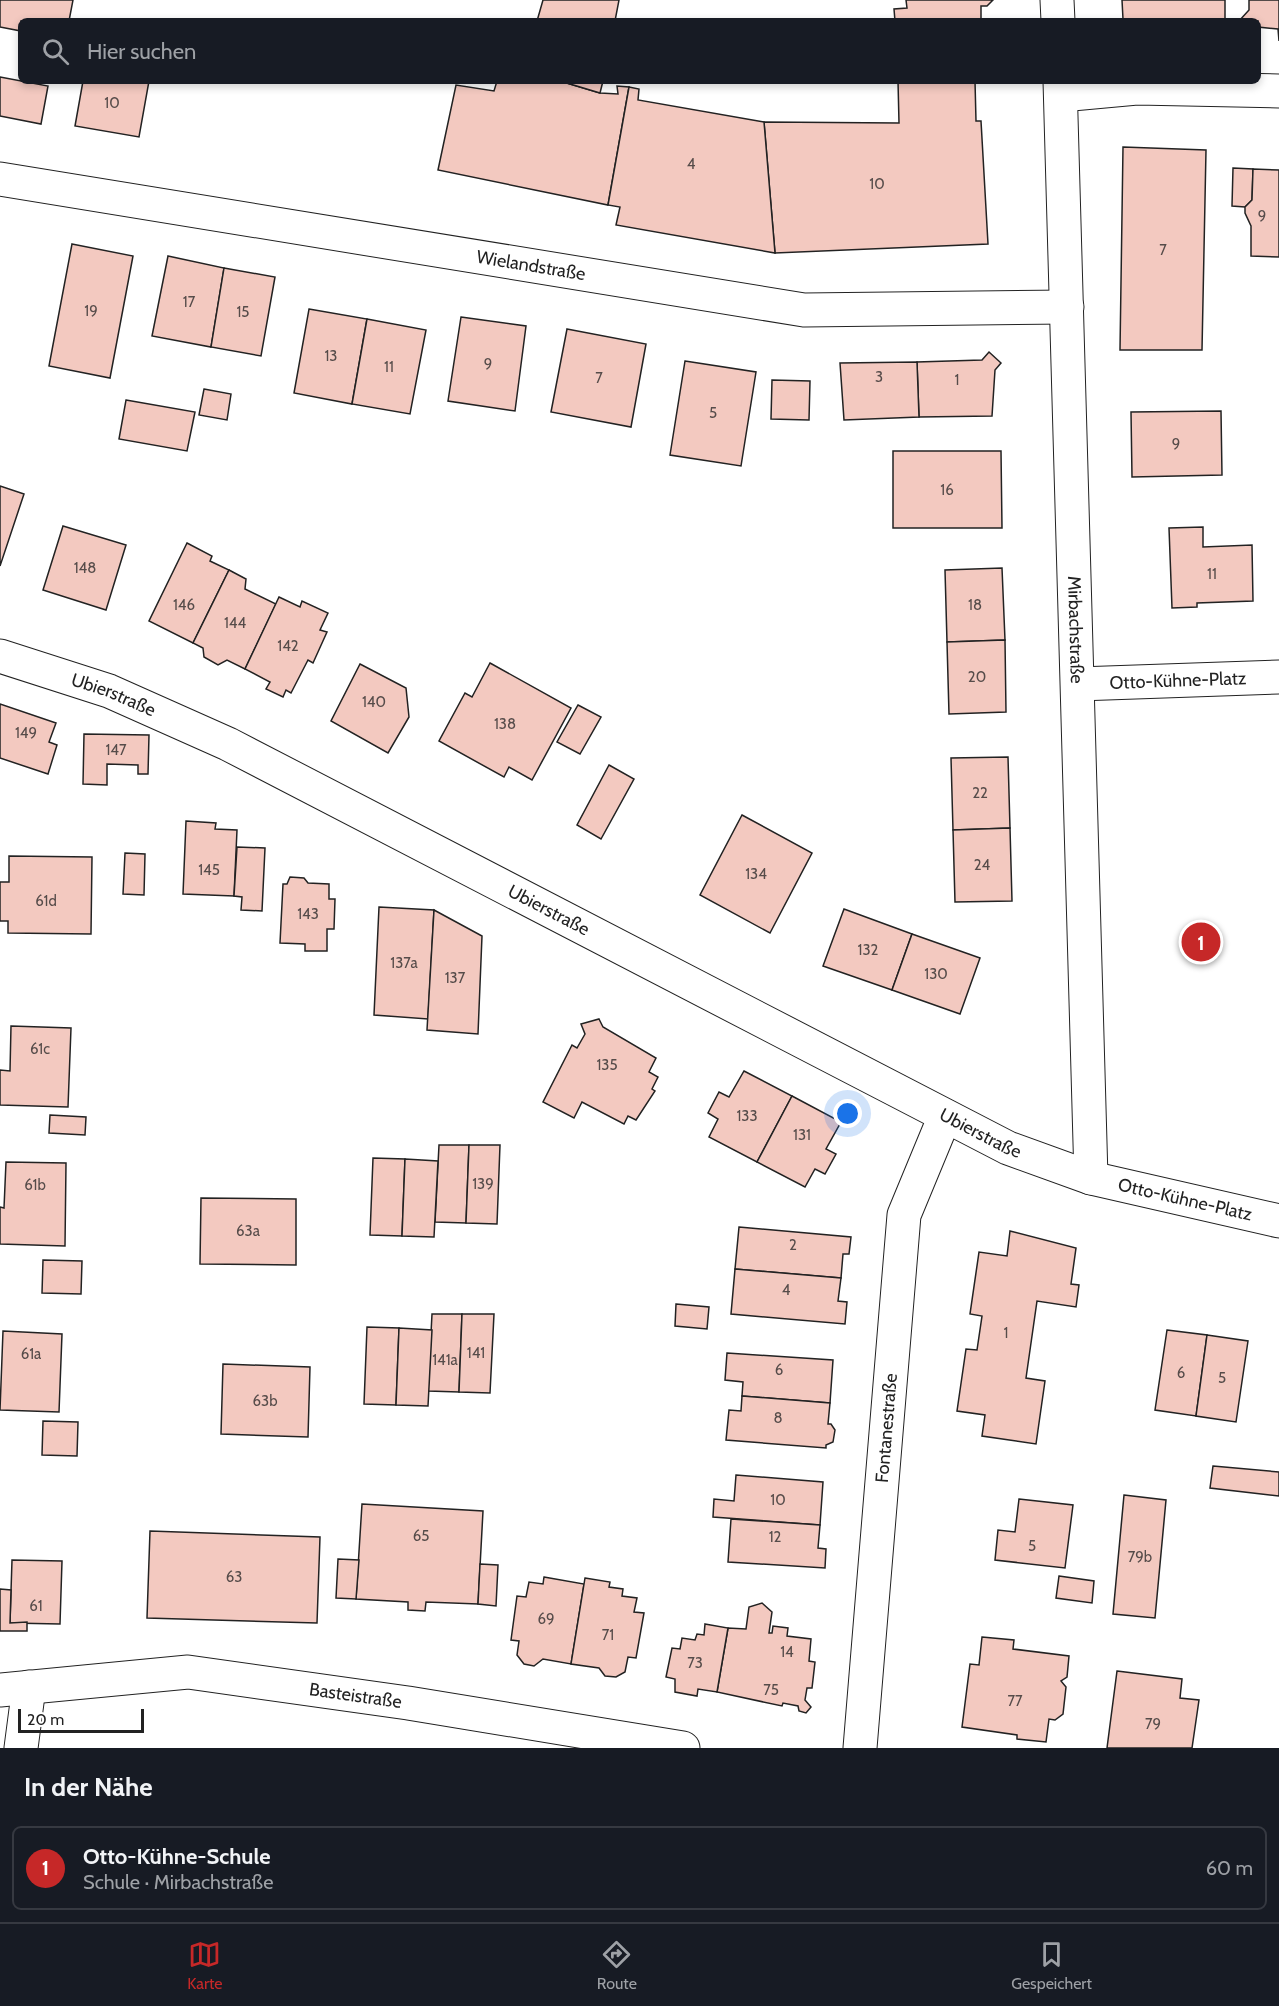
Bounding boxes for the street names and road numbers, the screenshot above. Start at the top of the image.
street label: Wielandstraße [475,246,587,285]
street label: Mirbachstraße [1063,576,1088,684]
street label: Otto-Kühne-Platz [1109,667,1247,694]
street label: Ubierstraße [69,669,159,721]
street label: Ubierstraße [504,880,593,940]
street label: Ubierstraße [936,1103,1024,1163]
street label: Otto-Kühne-Platz [1116,1174,1255,1226]
street label: Fontanestraße [871,1373,902,1484]
street label: Basteistraße [308,1678,403,1713]

